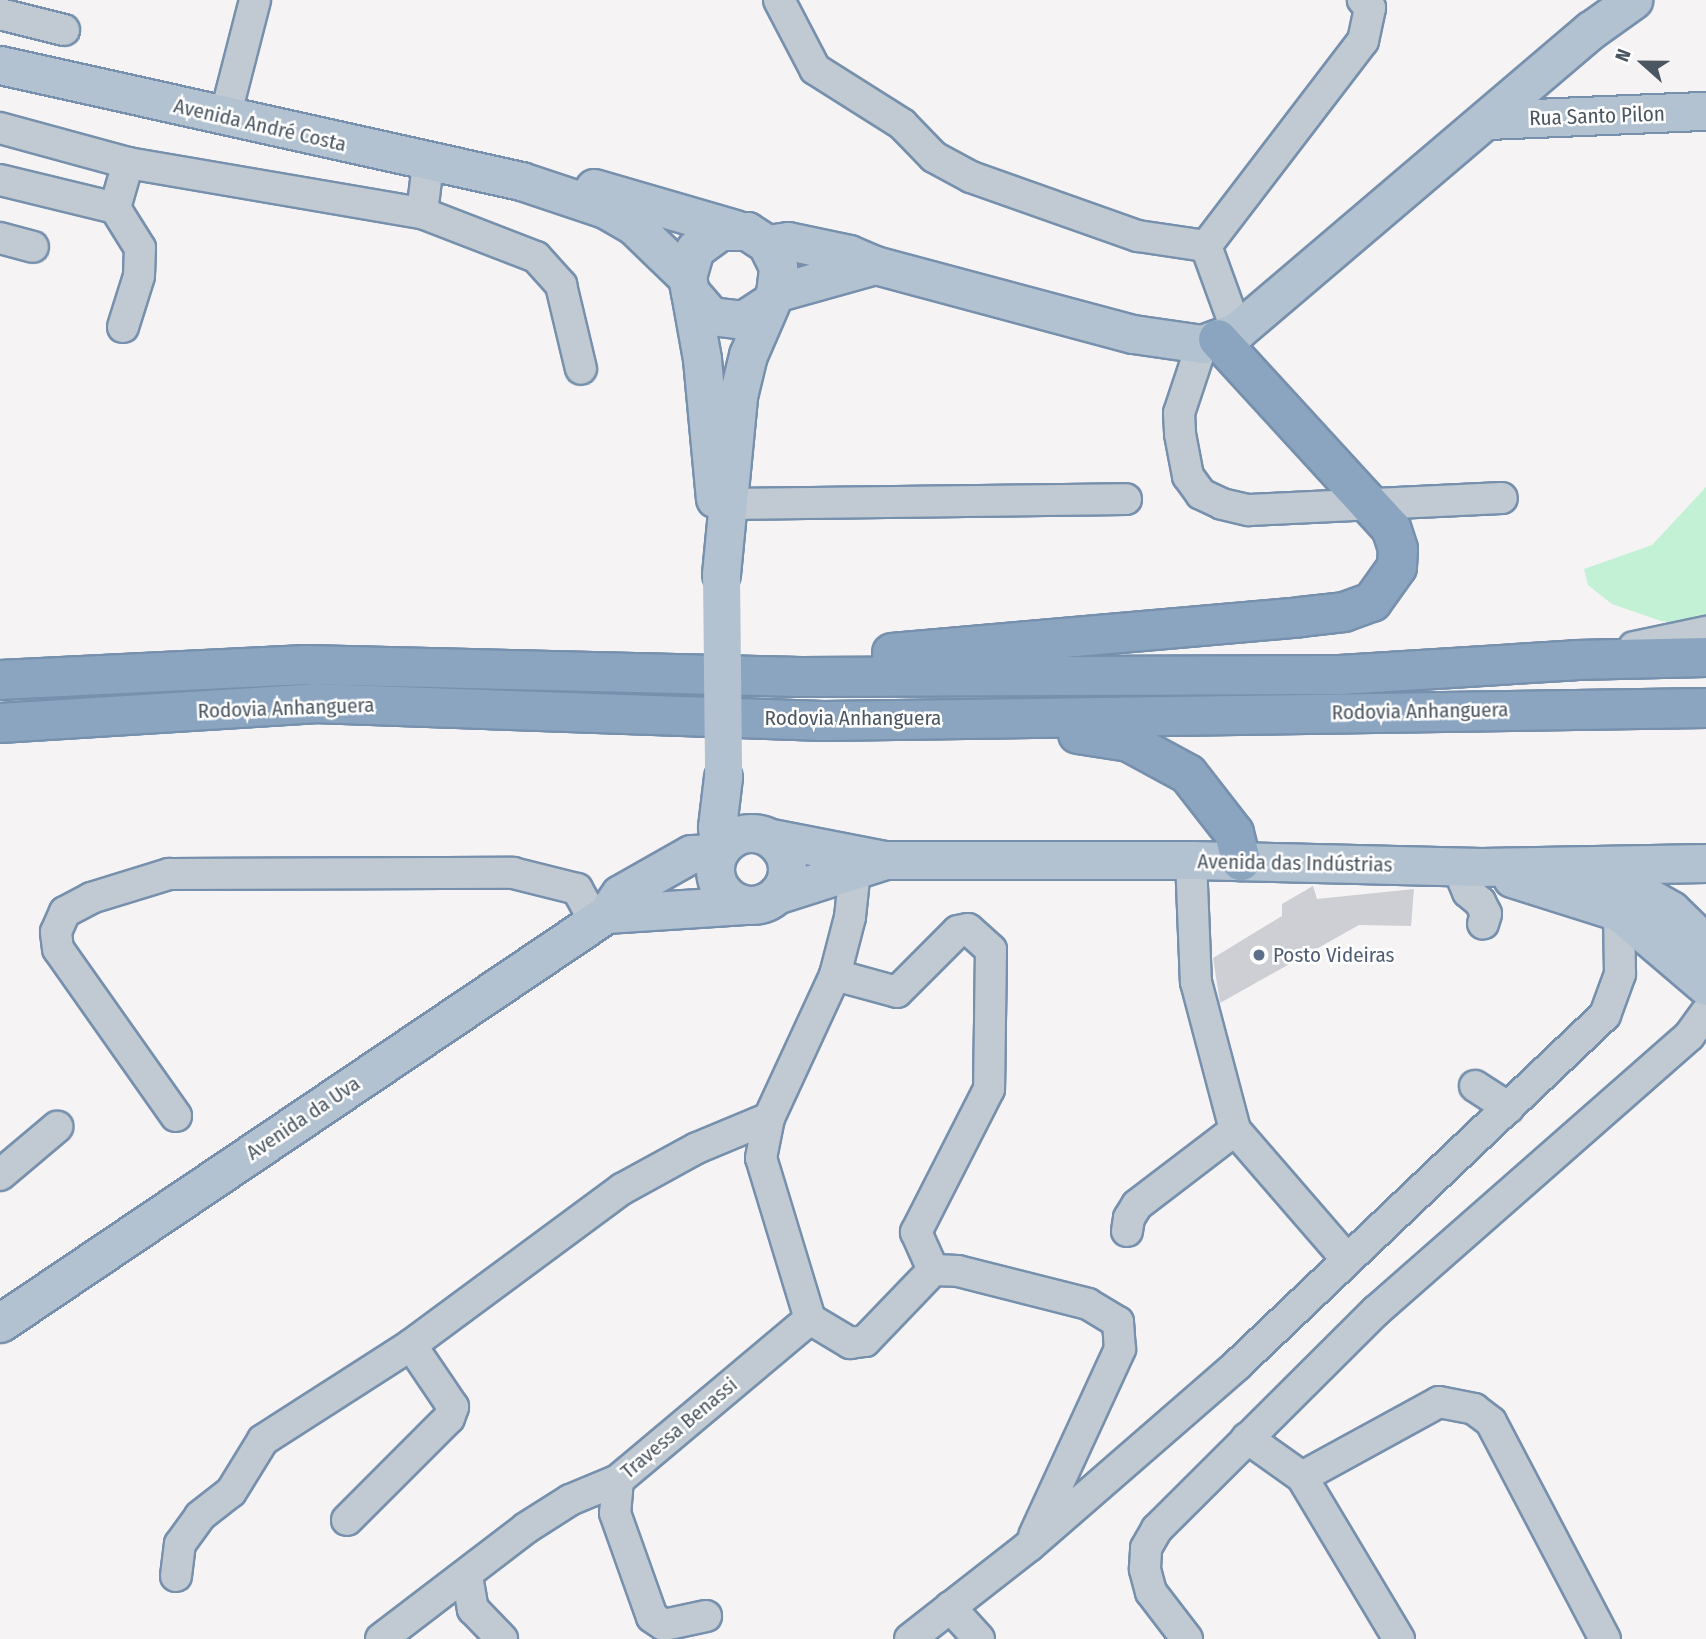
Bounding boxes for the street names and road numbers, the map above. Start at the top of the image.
street label: Avenida André Costa [171,93,349,157]
street label: Rua Santo Pilon [1529,101,1665,131]
street label: Rodovia Anhanguera [197,692,375,724]
street label: Rodovia Anhanguera [1331,697,1509,725]
street label: Rodovia Anhanguera [765,705,941,731]
street label: Avenida das Indústrias [1197,849,1393,877]
street label: Avenida da Uva [241,1071,365,1165]
street label: Travessa Benassi [616,1372,742,1484]

